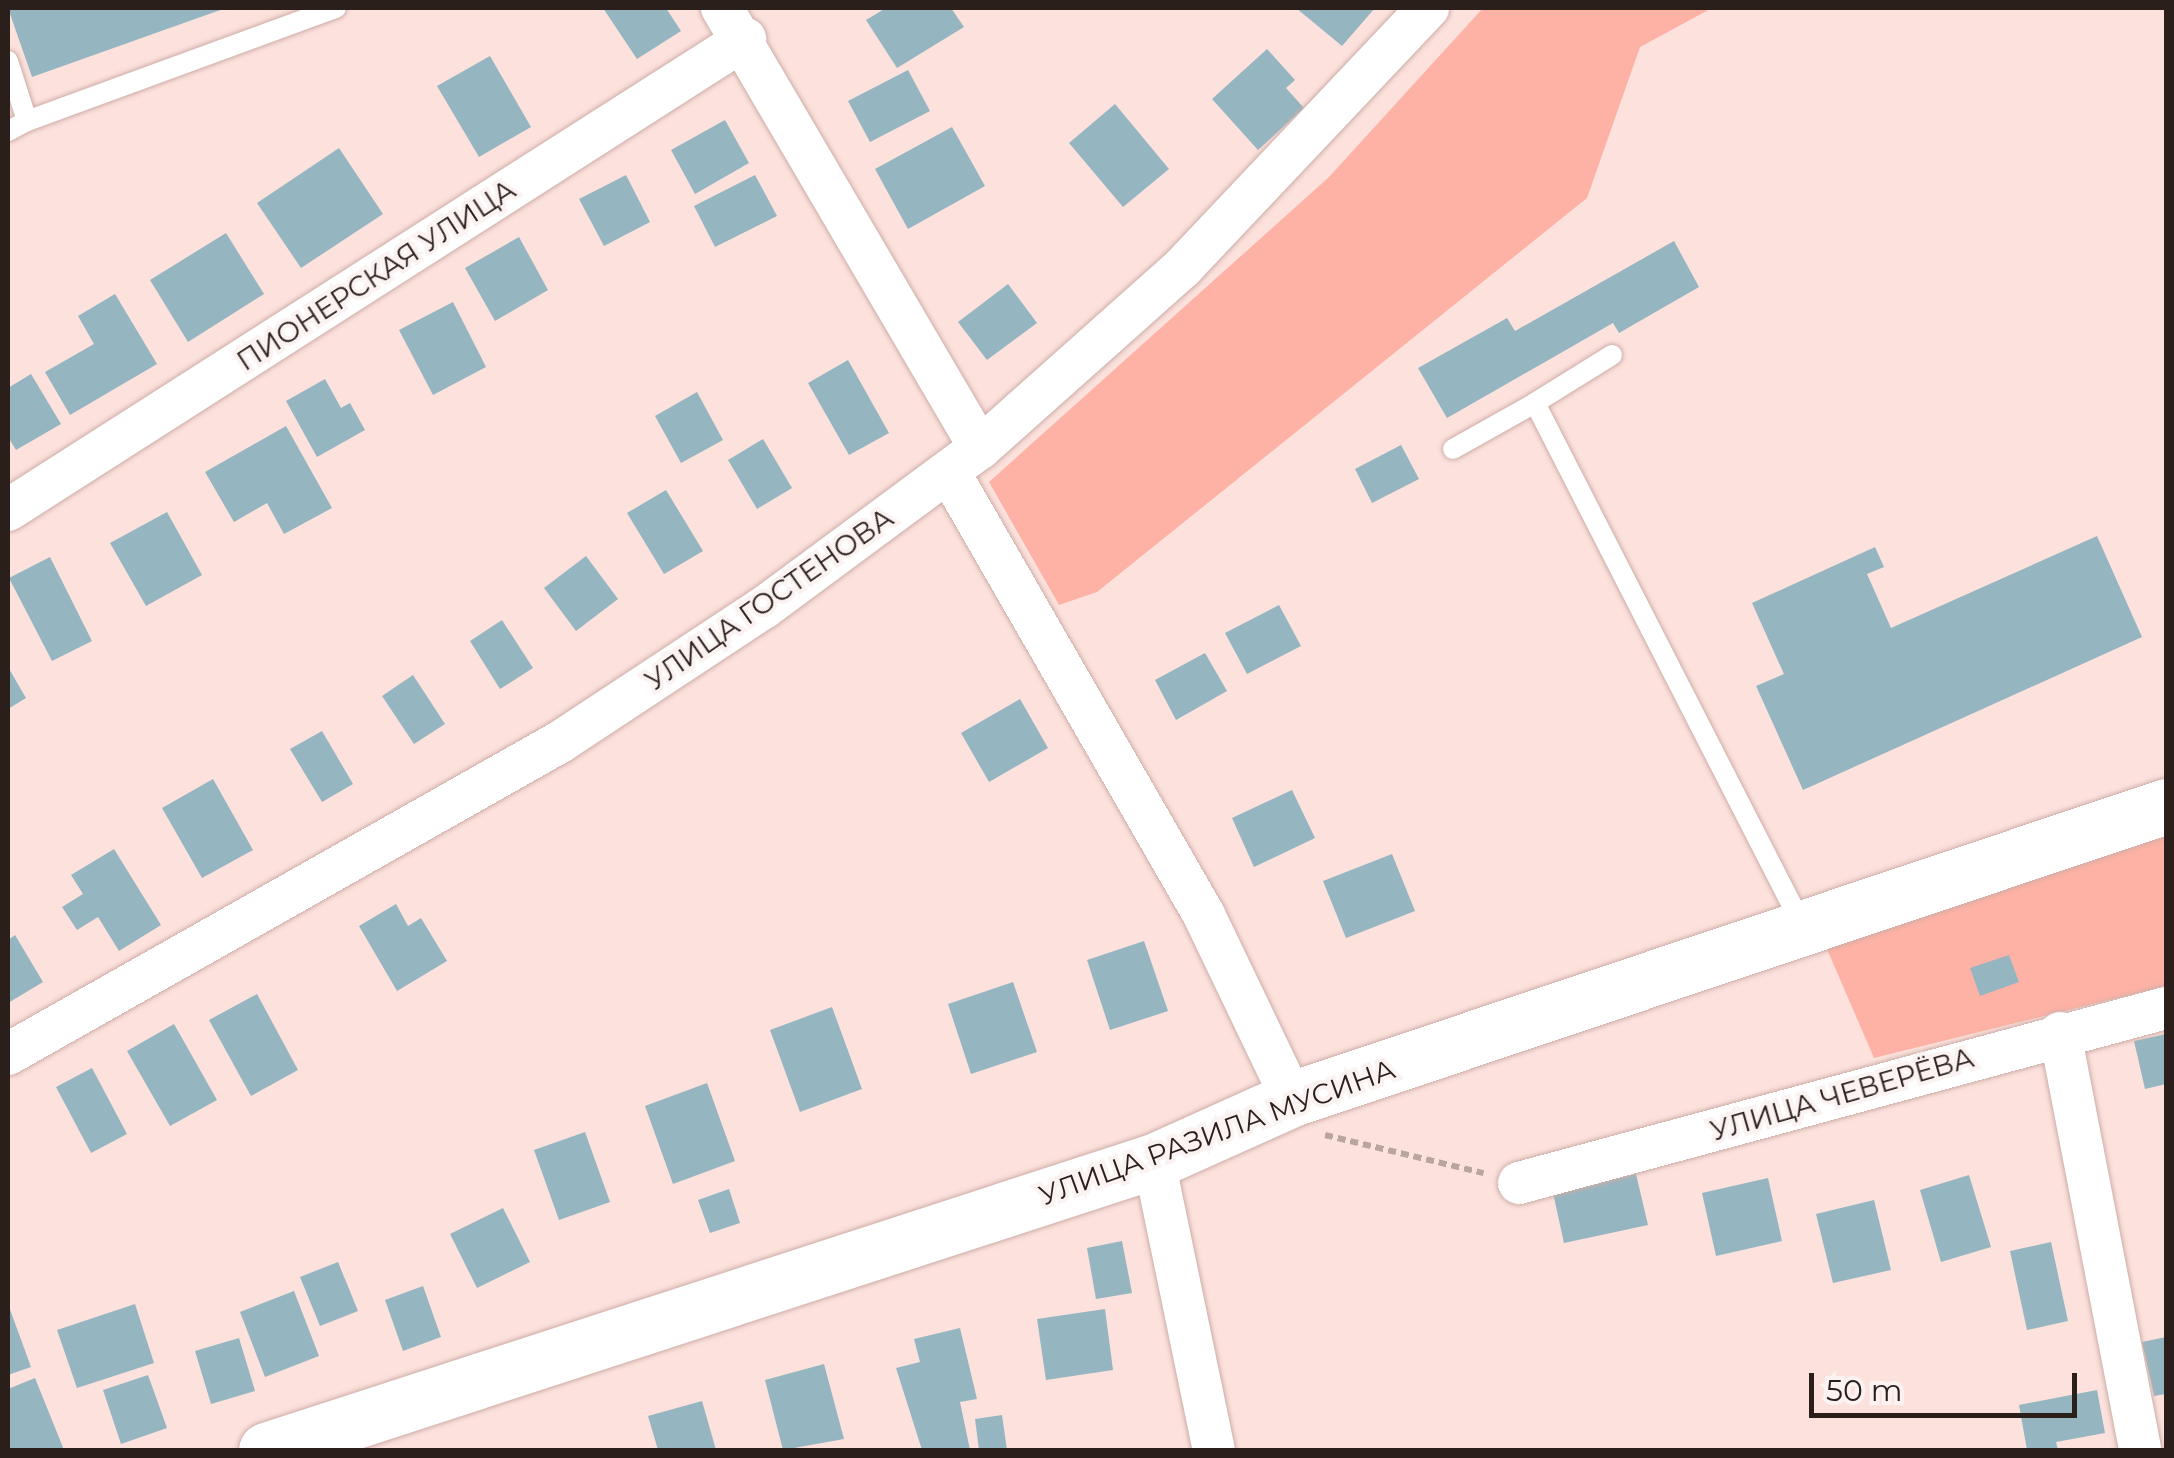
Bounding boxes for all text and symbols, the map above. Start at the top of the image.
street label: ПИОНЕРСКАЯ УЛИЦА [230,172,522,378]
street label: УЛИЦА ГОСТЕНОВА [639,501,899,697]
street label: УЛИЦА ЧЕВЕРЁВА [1706,1040,1978,1148]
street label: УЛИЦА РАЗИЛА МУСИНА [1034,1052,1400,1212]
scale bar [1814,1353,2082,1415]
text: 50 m [1826,1372,1903,1409]

